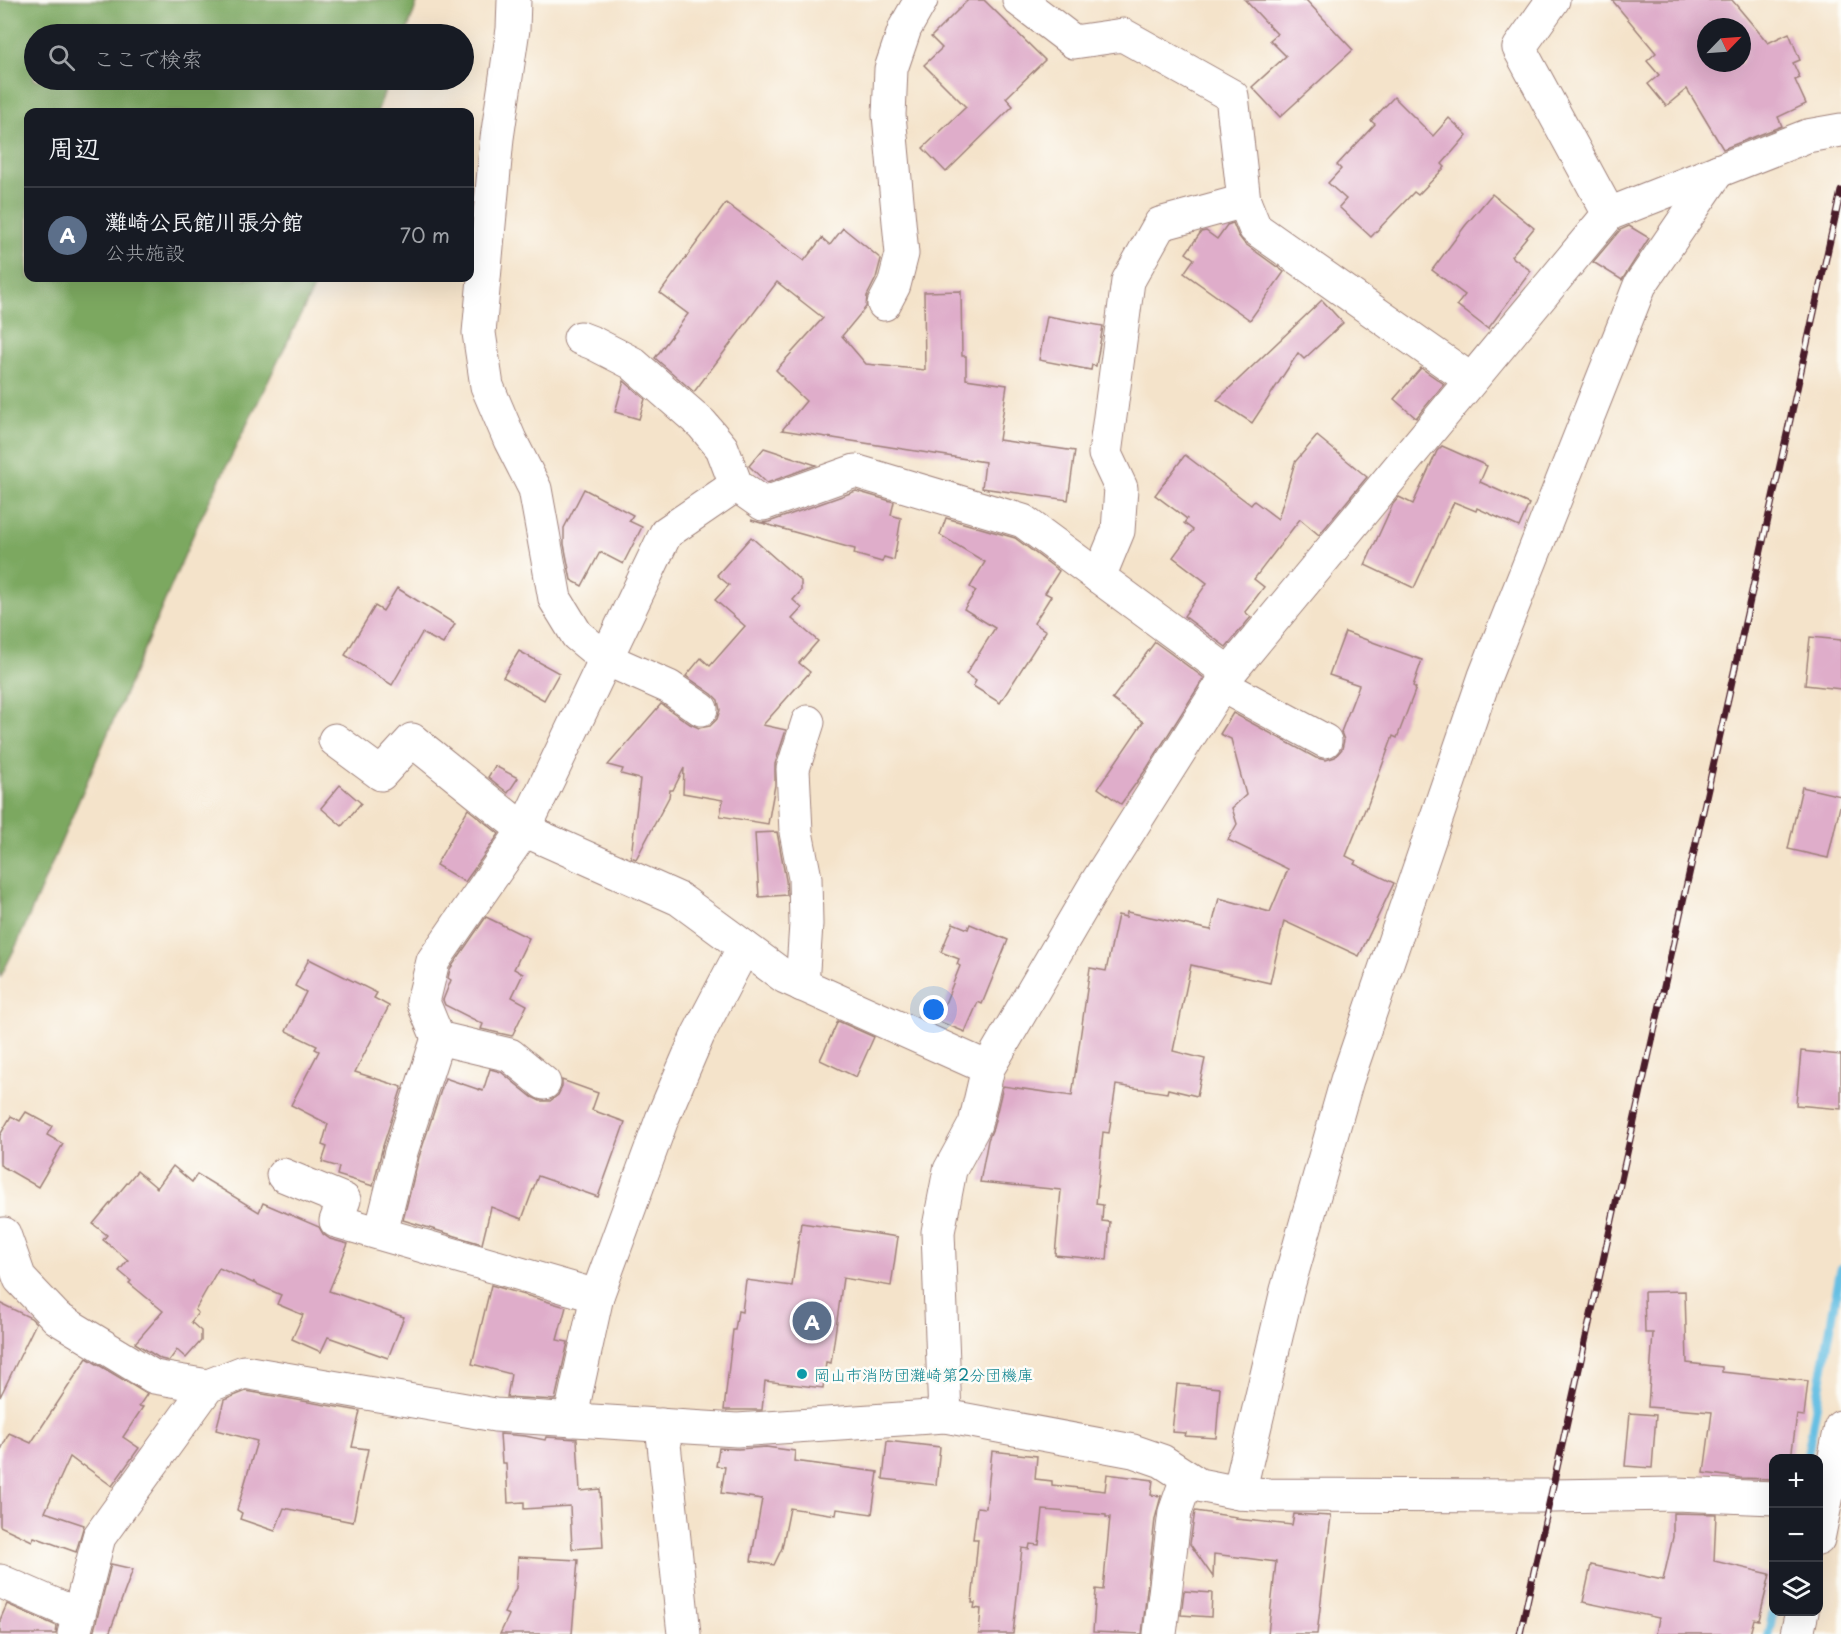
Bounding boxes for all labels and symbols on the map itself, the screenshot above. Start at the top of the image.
north arrow [1697,18,1751,72]
your location [919,995,948,1024]
pin: A [792,1298,832,1344]
place label: 岡山市消防団灘崎第2分団機庫 [814,1362,1033,1386]
marker: 岡山市消防団灘崎第2分団機庫 [795,1367,809,1381]

